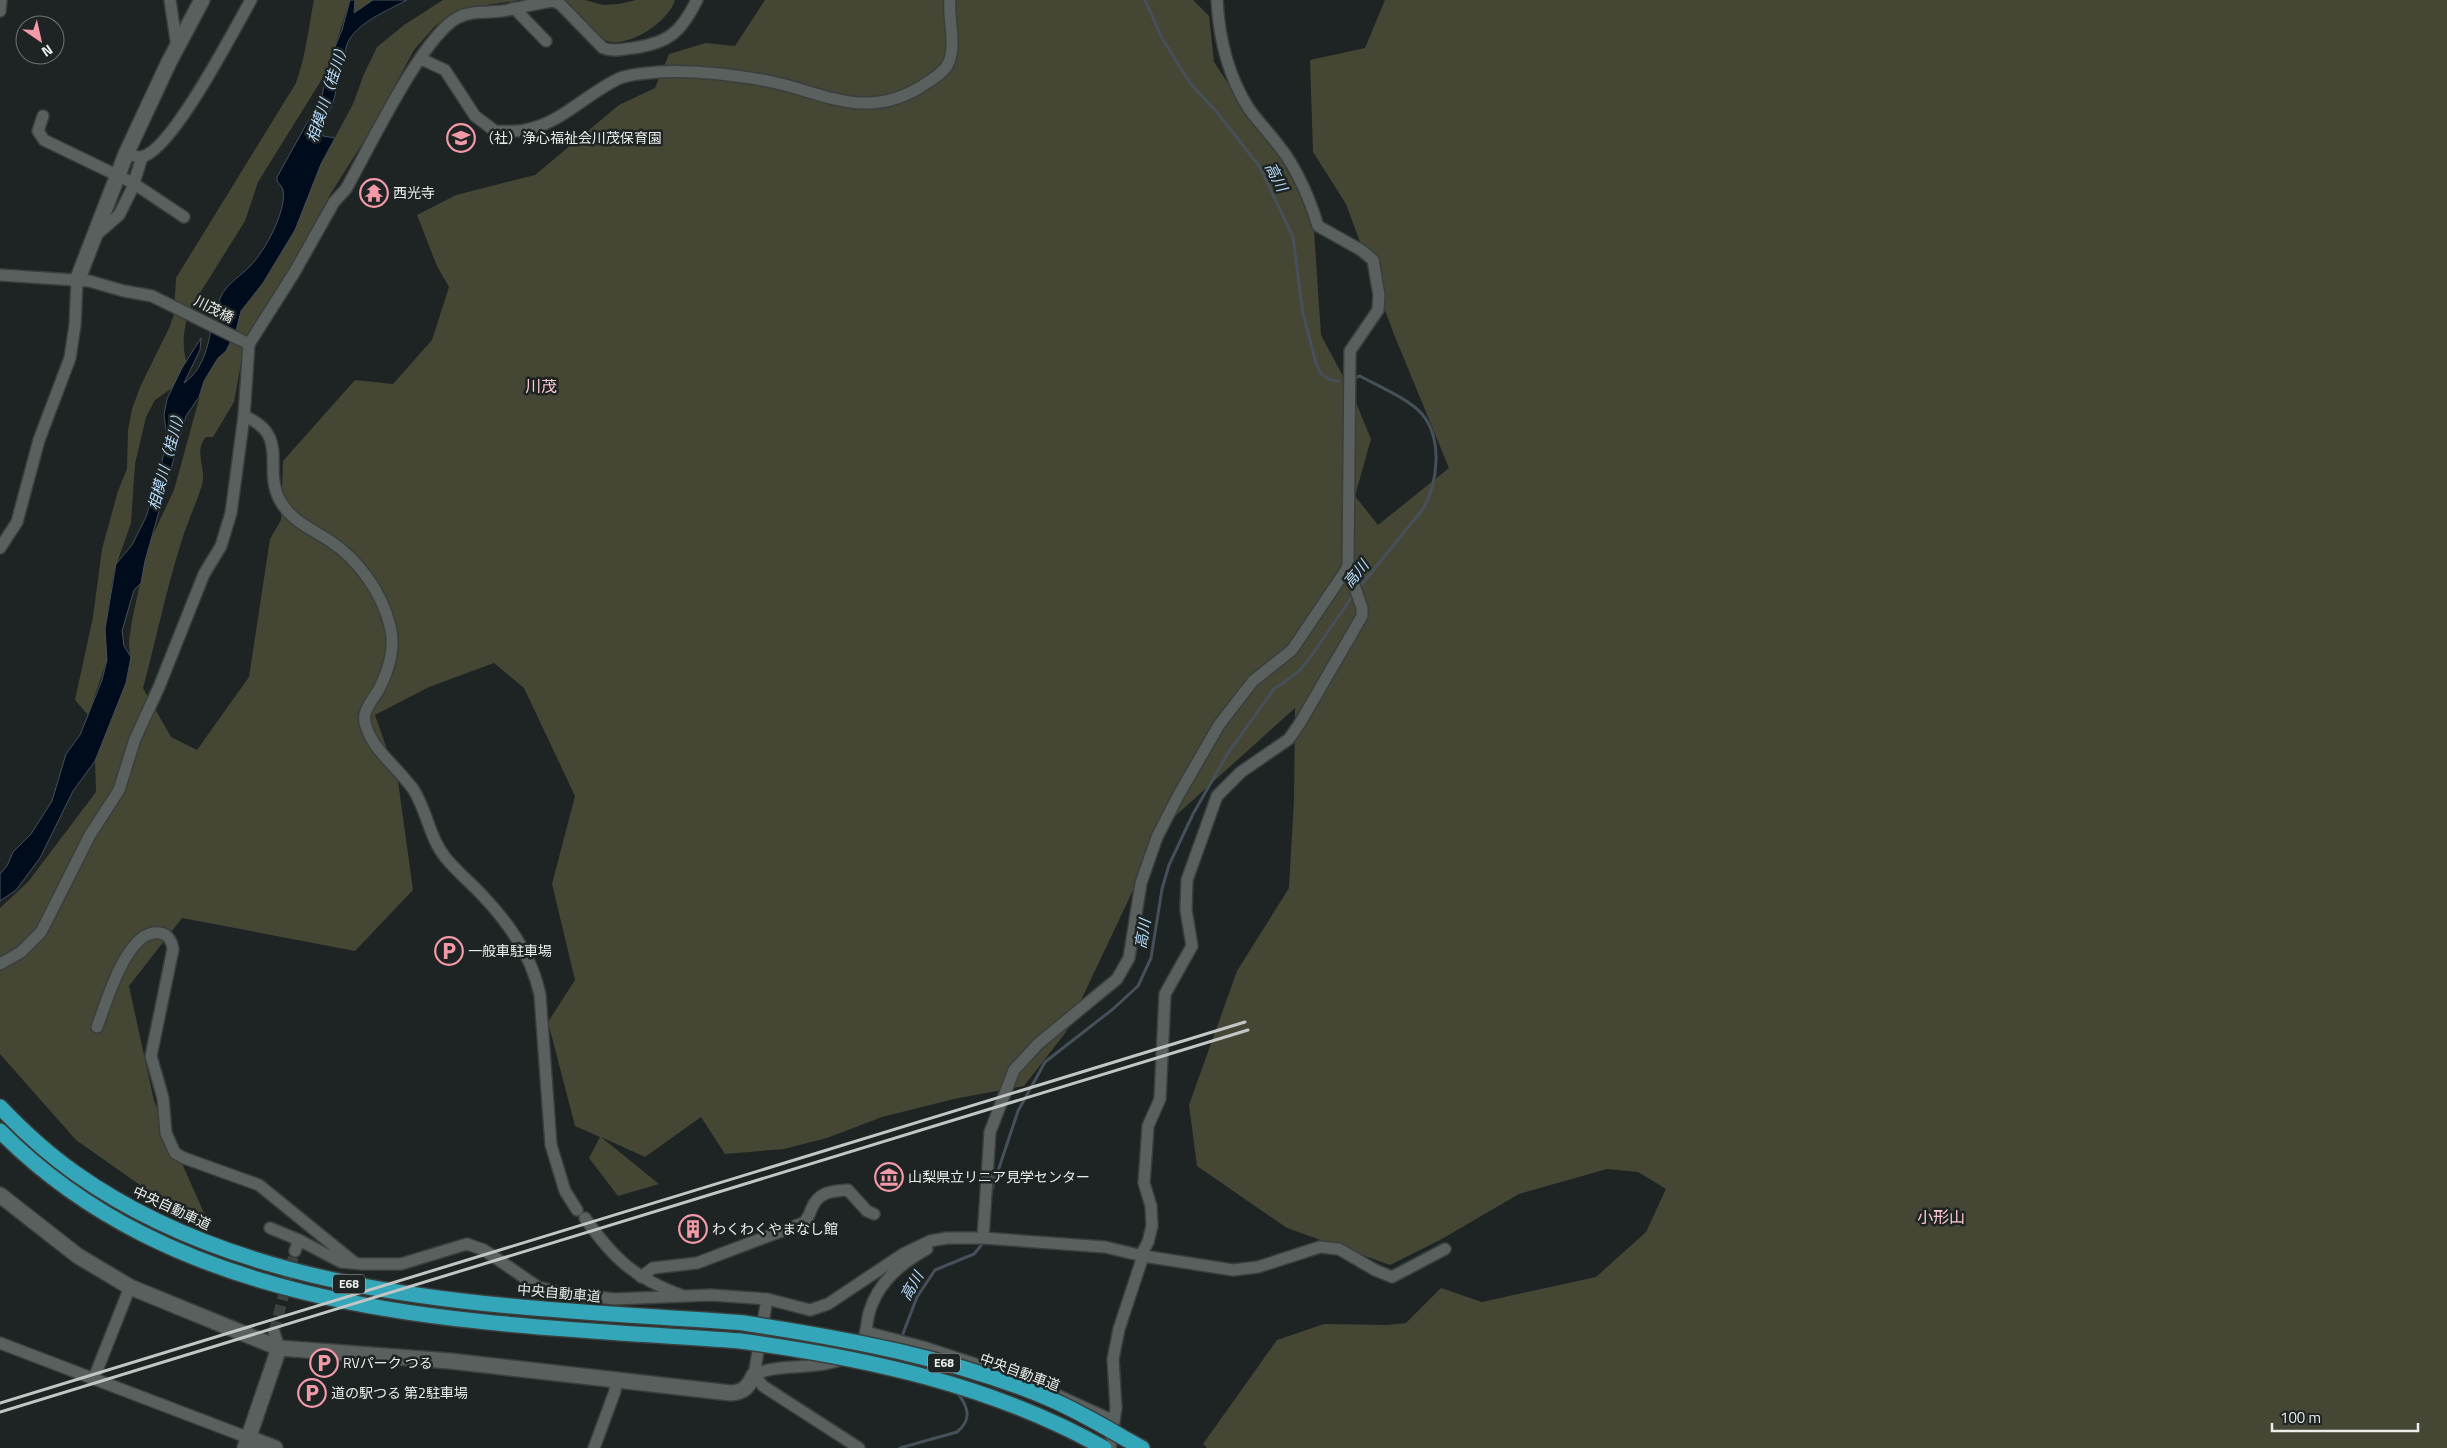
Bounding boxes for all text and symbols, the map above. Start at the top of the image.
north arrow [15,15,65,65]
water label: 相模川（桂川） [300,38,355,145]
text: N [38,40,57,63]
school or university icon: （社）浄心福祉会川茂保育園 [446,123,476,153]
place label: （社）浄心福祉会川茂保育園 [480,127,662,148]
water label: 高川 [1259,158,1294,197]
temple icon: 西光寺 [359,178,389,208]
place label: 西光寺 [393,182,435,203]
street label: 川茂橋 [191,290,238,327]
district label: 川茂 [525,374,557,398]
water label: 相模川（桂川） [142,405,191,513]
water label: 高川 [1337,553,1375,593]
water label: 高川 [1129,915,1157,951]
parking icon: 一般車駐車場 [434,936,464,966]
place label: 一般車駐車場 [468,940,552,961]
museum icon: 山梨県立リニア見学センター [874,1162,904,1192]
place label: 山梨県立リニア見学センター [908,1166,1090,1187]
street label: 中央自動車道 [130,1180,215,1235]
district label: 小形山 [1917,1205,1965,1229]
building icon: わくわくやまなし館 [678,1214,708,1244]
place label: わくわくやまなし館 [712,1218,838,1239]
water label: 高川 [894,1265,930,1304]
road number: E68 [333,1274,365,1294]
street label: 中央自動車道 [516,1278,602,1307]
street label: 中央自動車道 [977,1347,1063,1396]
parking icon: RVパーク つる [309,1348,339,1378]
place label: RVパーク つる [343,1352,433,1373]
road number: E68 [928,1354,960,1372]
parking icon: 道の駅つる 第2駐車場 [297,1378,327,1408]
place label: 道の駅つる 第2駐車場 [331,1382,468,1403]
scale bar [2272,1400,2418,1432]
text: 100 m [2280,1406,2321,1429]

